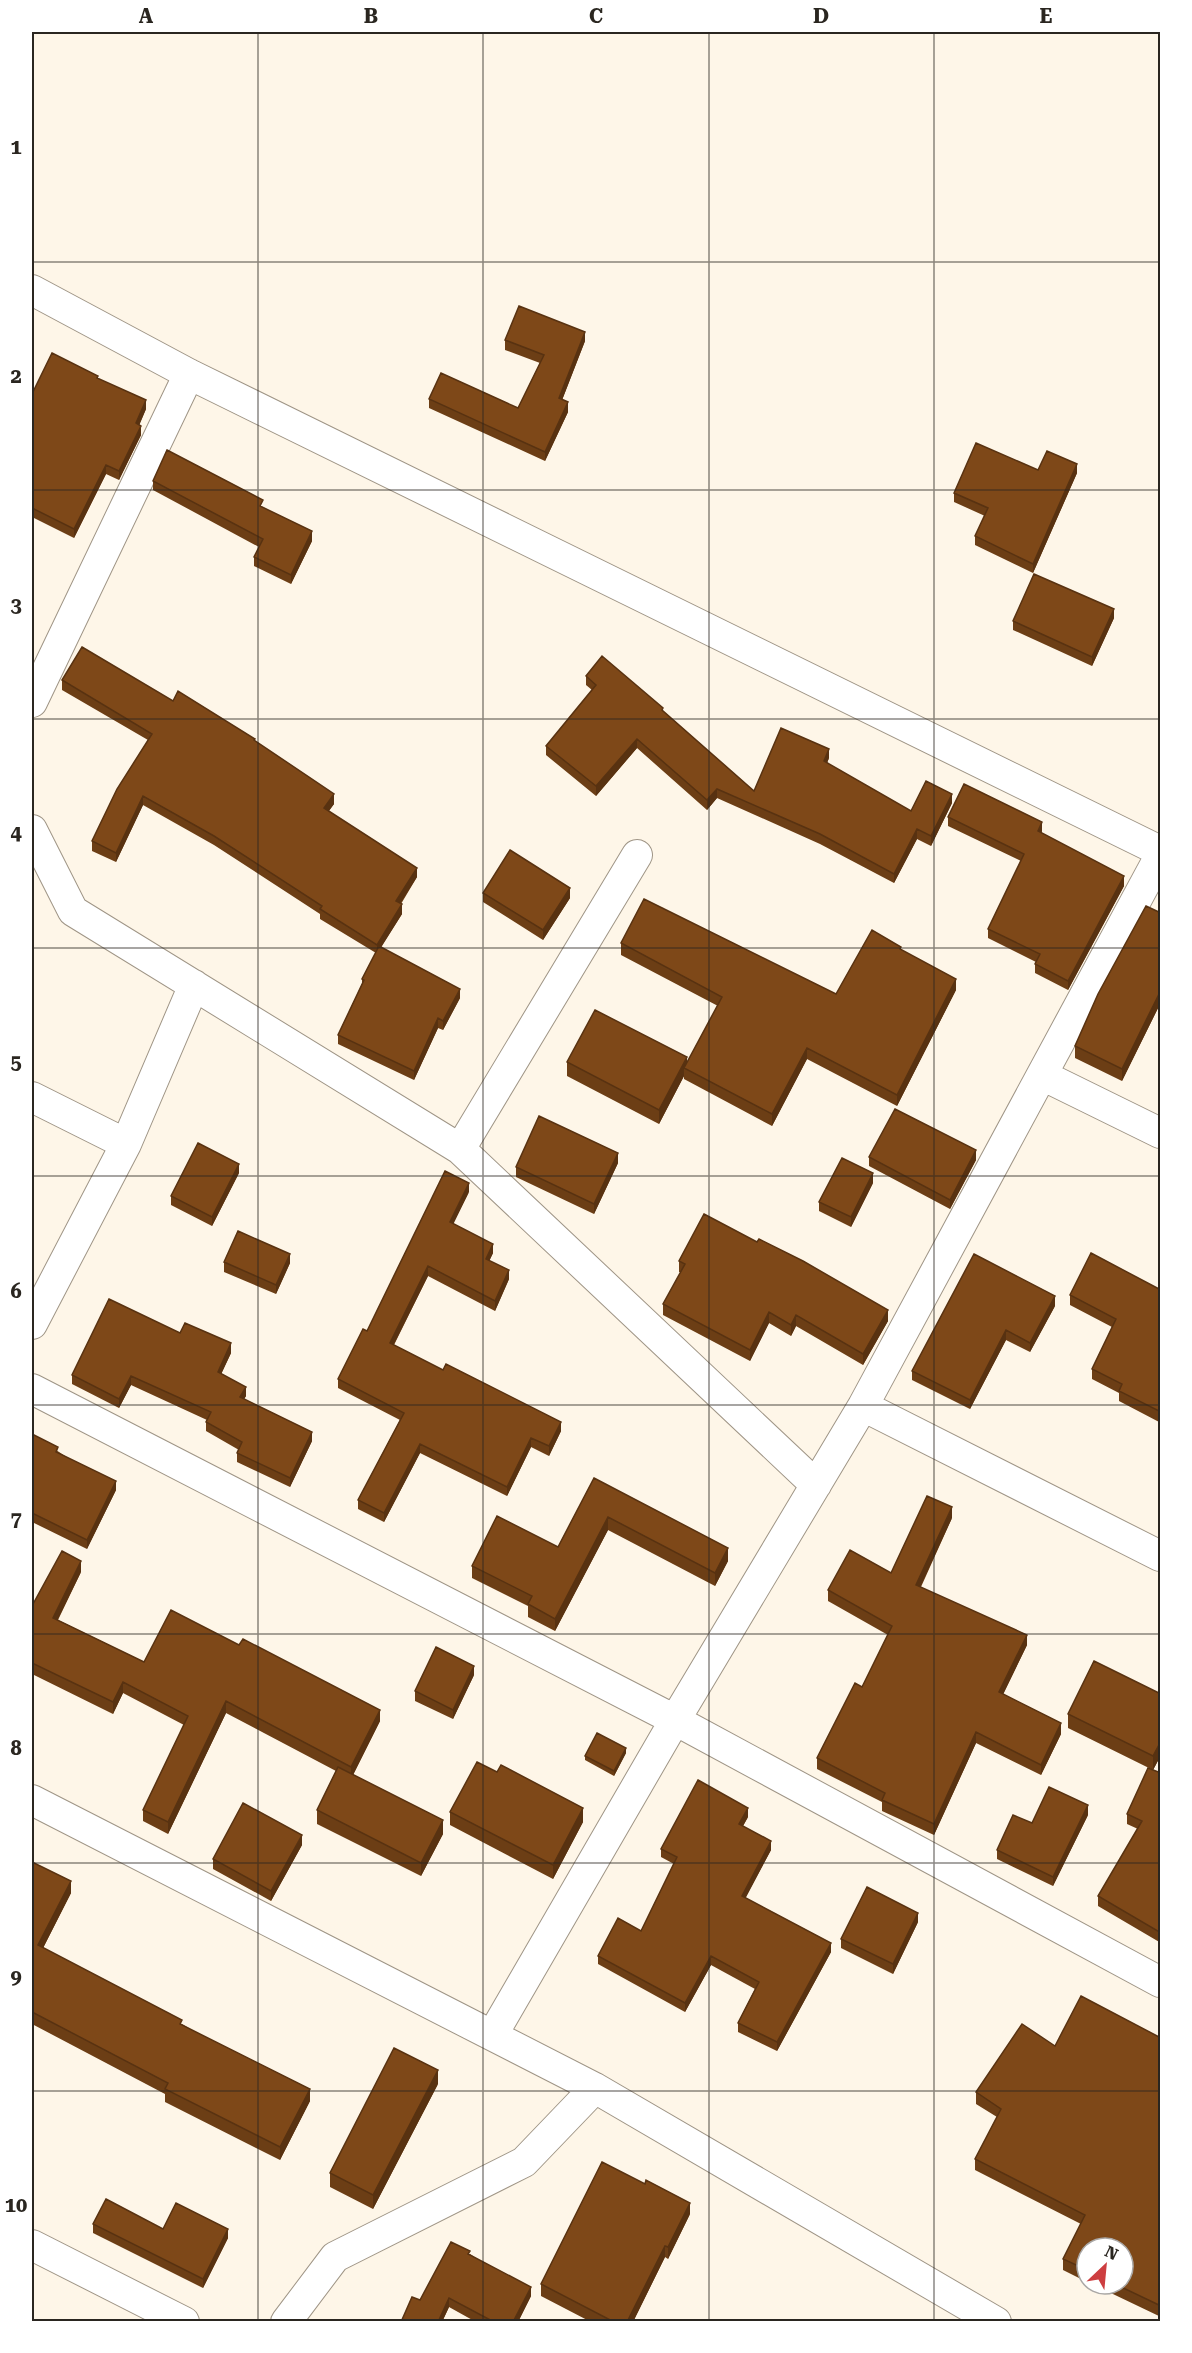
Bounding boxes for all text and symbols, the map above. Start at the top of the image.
text: A [139,4,154,28]
text: B [364,4,378,28]
text: C [589,4,603,28]
text: D [813,4,829,28]
text: E [1040,4,1053,28]
text: 1 [10,135,22,159]
text: 2 [10,364,22,388]
text: 3 [10,593,22,617]
text: 4 [10,821,22,845]
text: 5 [10,1050,22,1074]
text: 6 [10,1279,22,1303]
text: 7 [10,1507,22,1531]
text: 8 [10,1736,22,1760]
text: 9 [10,1965,22,1989]
text: 10 [5,2193,27,2217]
north arrow [1075,2236,1135,2296]
text: N [1102,2242,1121,2264]

